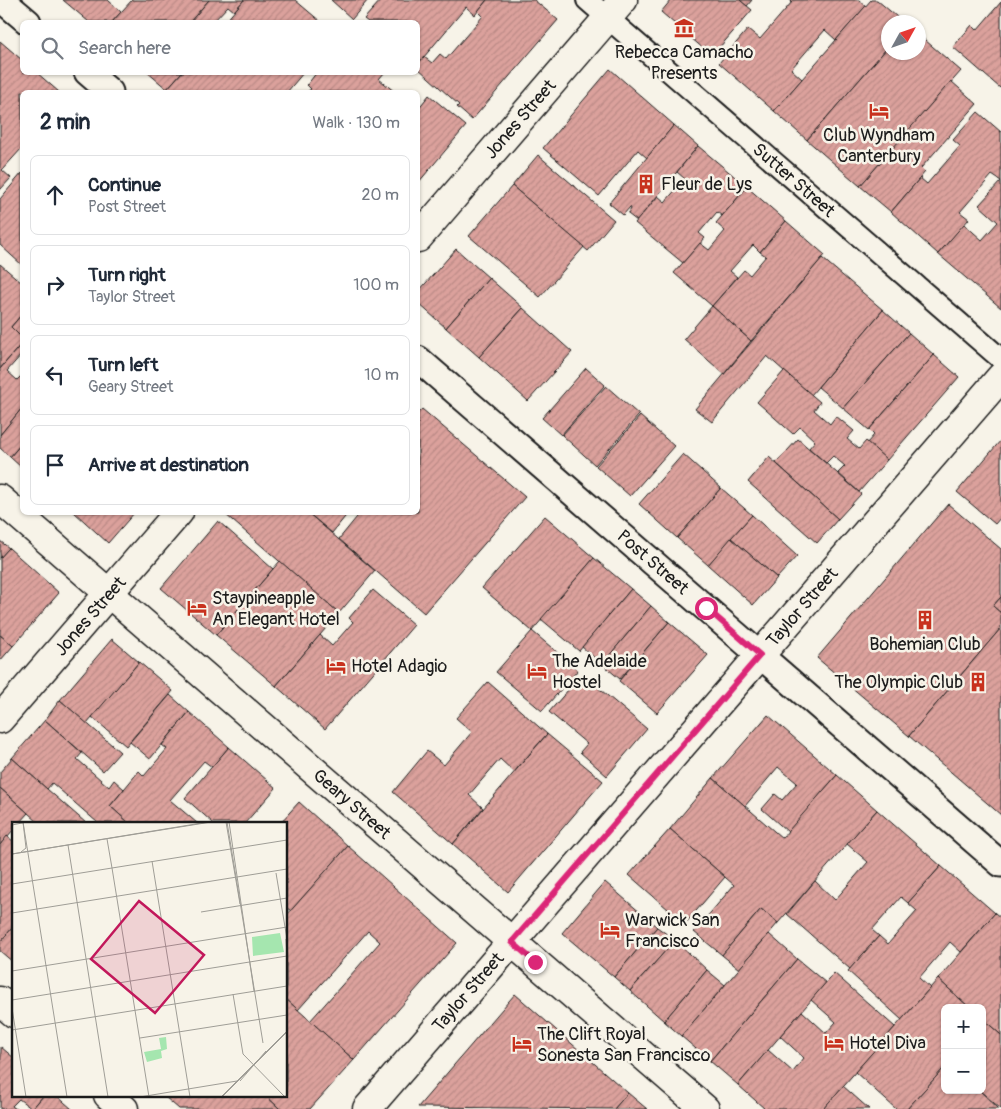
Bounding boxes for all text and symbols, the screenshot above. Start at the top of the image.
north arrow [881,15,926,60]
museum icon: Rebecca Camacho Presents [673,17,695,39]
search box [20,20,420,75]
icon: search [38,34,66,62]
text: Search here [78,36,171,60]
place label: Rebecca Camacho Presents [615,41,754,85]
street label: Jones Street [480,74,562,164]
hotel icon: Club Wyndham Canterbury [868,100,890,122]
text: 2 min [40,109,90,136]
text: Walk · 130 m [313,113,400,133]
place label: Club Wyndham Canterbury [823,124,935,168]
street label: Sutter Street [748,138,840,223]
text: Continue [88,173,161,197]
building icon: Fleur de Lys [635,173,657,195]
place label: Fleur de Lys [661,173,752,196]
icon: ahead [41,181,69,209]
text: 20 m [361,185,399,205]
text: Post Street [88,197,166,217]
text: Turn right [88,263,166,287]
icon: right [41,271,69,299]
text: 100 m [353,275,399,295]
text: Taylor Street [88,287,175,307]
text: Turn left [88,353,158,377]
icon: left [41,361,69,389]
text: 10 m [364,365,399,385]
text: Geary Street [88,377,173,397]
icon: arrive [41,451,69,479]
text: Arrive at destination [88,453,249,477]
street label: Post Street [612,525,694,600]
street label: Taylor Street [762,562,844,652]
street label: Jones Street [50,571,132,661]
place label: Staypineapple An Elegant Hotel [212,587,340,631]
hotel icon: Staypineapple An Elegant Hotel [186,597,208,619]
route start [695,597,718,620]
building icon: Bohemian Club [914,609,936,631]
place label: Bohemian Club [869,633,981,656]
place label: The Adelaide Hostel [552,650,647,694]
hotel icon: Hotel Adagio [325,655,347,677]
place label: Hotel Adagio [351,655,448,678]
hotel icon: The Adelaide Hostel [526,660,548,682]
place label: The Olympic Club [834,671,963,694]
building icon: The Olympic Club [967,671,989,693]
street label: Geary Street [308,764,396,845]
inset map [12,822,288,1096]
place label: Warwick San Francisco [625,909,720,953]
hotel icon: Warwick San Francisco [599,919,621,941]
street label: Taylor Street [428,947,510,1037]
route end [524,951,547,974]
map controls [941,1004,986,1094]
button: + [941,1004,986,1049]
place label: The Clift Royal Sonesta San Francisco [537,1023,711,1067]
hotel icon: Hotel Diva [823,1032,845,1054]
place label: Hotel Diva [849,1032,926,1055]
hotel icon: The Clift Royal Sonesta San Francisco [511,1033,533,1055]
button: − [941,1049,986,1094]

